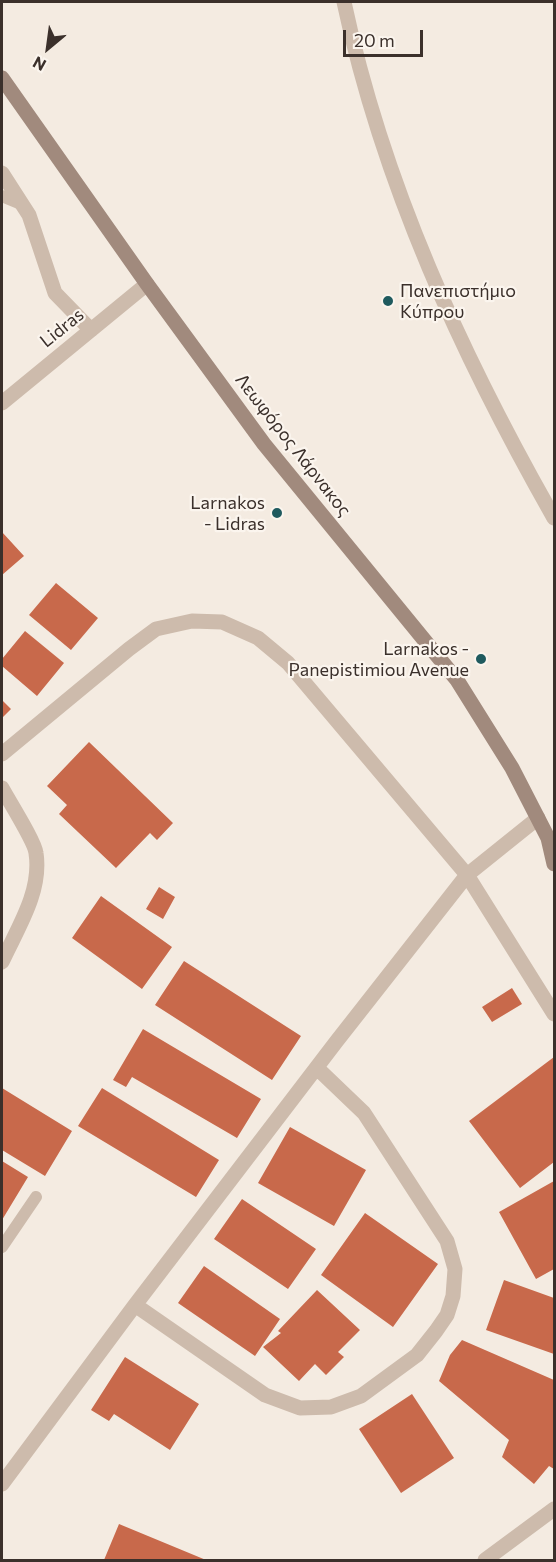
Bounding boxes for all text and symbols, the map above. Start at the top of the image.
north arrow [18,18,78,78]
scale bar [346,18,426,56]
text: 20 m [354,29,395,51]
text: N [29,53,49,75]
place label: Πανεπιστήμιο Κύπρου [400,280,516,322]
marker: Πανεπιστήμιο Κύπρου [381,294,395,308]
street label: Lidras [36,304,88,352]
street label: Λεωφόρος Λάρνακος [231,369,355,521]
place label: Larnakos - Lidras [190,492,265,534]
marker: Larnakos - Lidras [270,506,284,520]
place label: Larnakos - Panepistimiou Avenue [288,638,469,680]
marker: Larnakos - Panepistimiou Avenue [474,652,488,666]

